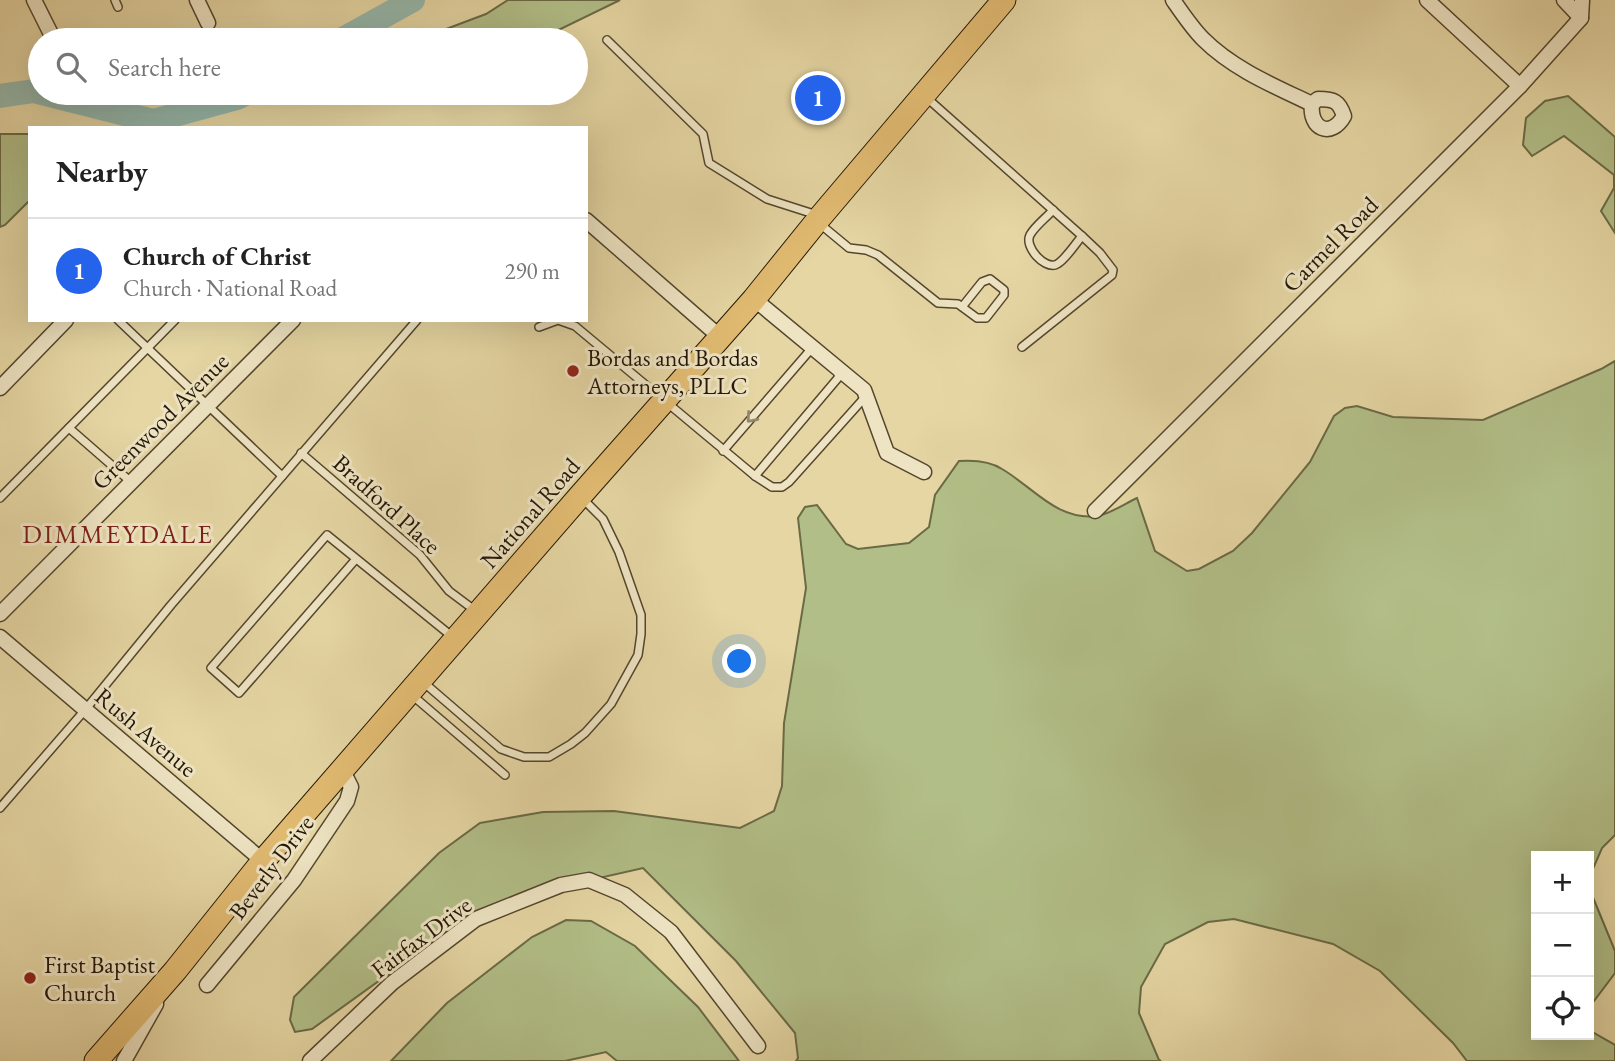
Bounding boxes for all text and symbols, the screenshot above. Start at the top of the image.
search box [28,28,588,105]
icon: search [52,48,90,86]
text: Search here [108,50,221,84]
pin: 1 [795,72,841,124]
text: Nearby [56,152,148,191]
street label: Carmel Road [1275,189,1385,299]
text: Church of Christ [123,239,311,273]
text: 1 [73,256,85,286]
text: 290 m [504,256,560,286]
text: Church · National Road [123,273,337,303]
place label: Bordas and Bordas Attorneys, PLLC [586,342,758,401]
street label: Greenwood Avenue [85,346,235,496]
marker: Bordas and Bordas Attorneys, PLLC [565,363,581,379]
one-way arrow [747,410,759,423]
street label: Bradford Place [326,447,448,561]
street label: National Road [473,451,587,575]
district label: DIMMEYDALE [22,517,214,551]
your location [722,644,756,678]
street label: Rush Avenue [89,680,203,784]
street label: Beverly Drive [222,809,320,925]
map controls [1531,851,1594,1040]
button: + [1531,851,1594,914]
street label: Fairfax Drive [365,889,477,985]
button: − [1531,914,1594,977]
place label: First Baptist Church [44,949,156,1008]
marker: First Baptist Church [22,970,38,986]
button: locate [1531,977,1594,1040]

